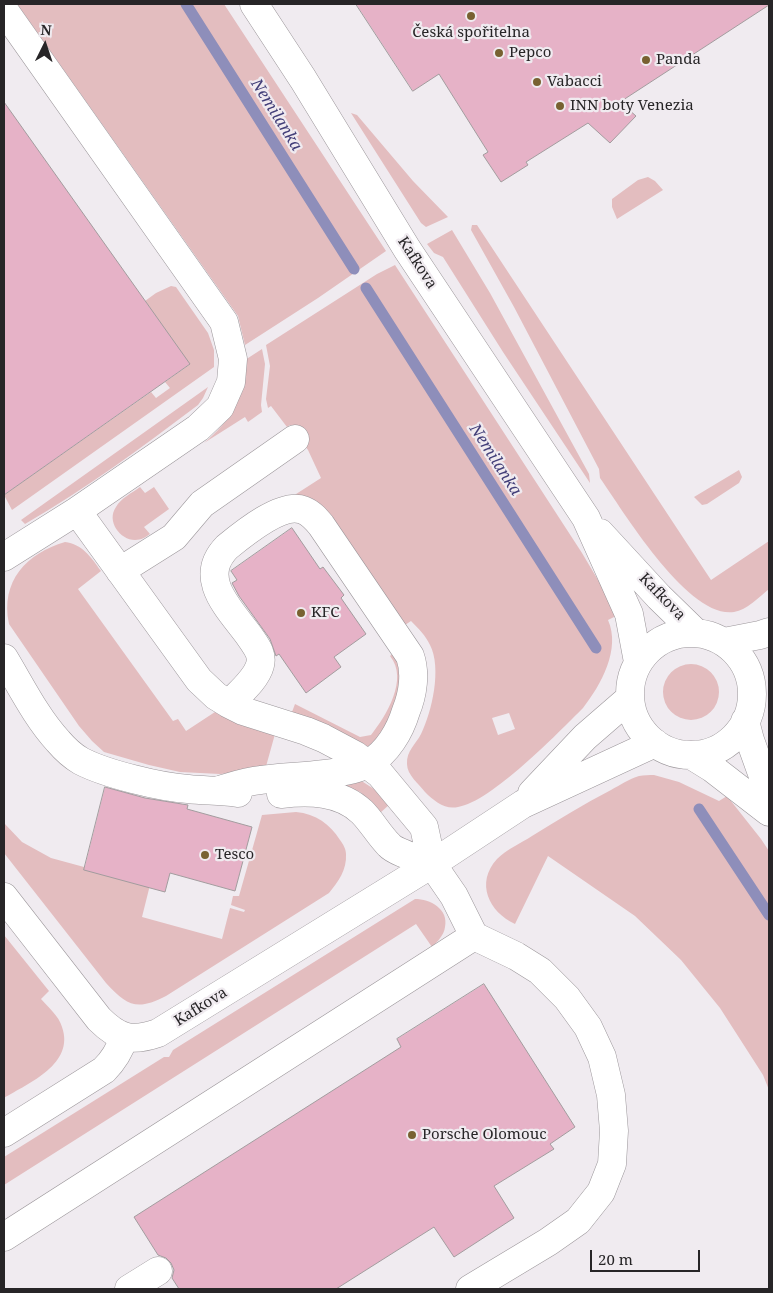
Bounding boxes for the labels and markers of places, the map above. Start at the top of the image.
marker: Česká spořitelna [465,10,477,22]
place label: Česká spořitelna [412,24,530,42]
place label: Pepco [509,44,551,62]
marker: Pepco [493,47,505,59]
place label: Panda [656,51,701,69]
marker: Panda [640,54,652,66]
place label: Vabacci [547,73,602,91]
marker: Vabacci [531,76,543,88]
place label: INN boty Venezia [570,97,694,115]
marker: INN boty Venezia [554,100,566,112]
place label: KFC [311,604,340,622]
marker: KFC [295,607,307,619]
place label: Tesco [215,846,254,864]
marker: Tesco [199,849,211,861]
place label: Porsche Olomouc [422,1126,547,1144]
marker: Porsche Olomouc [406,1129,418,1141]

